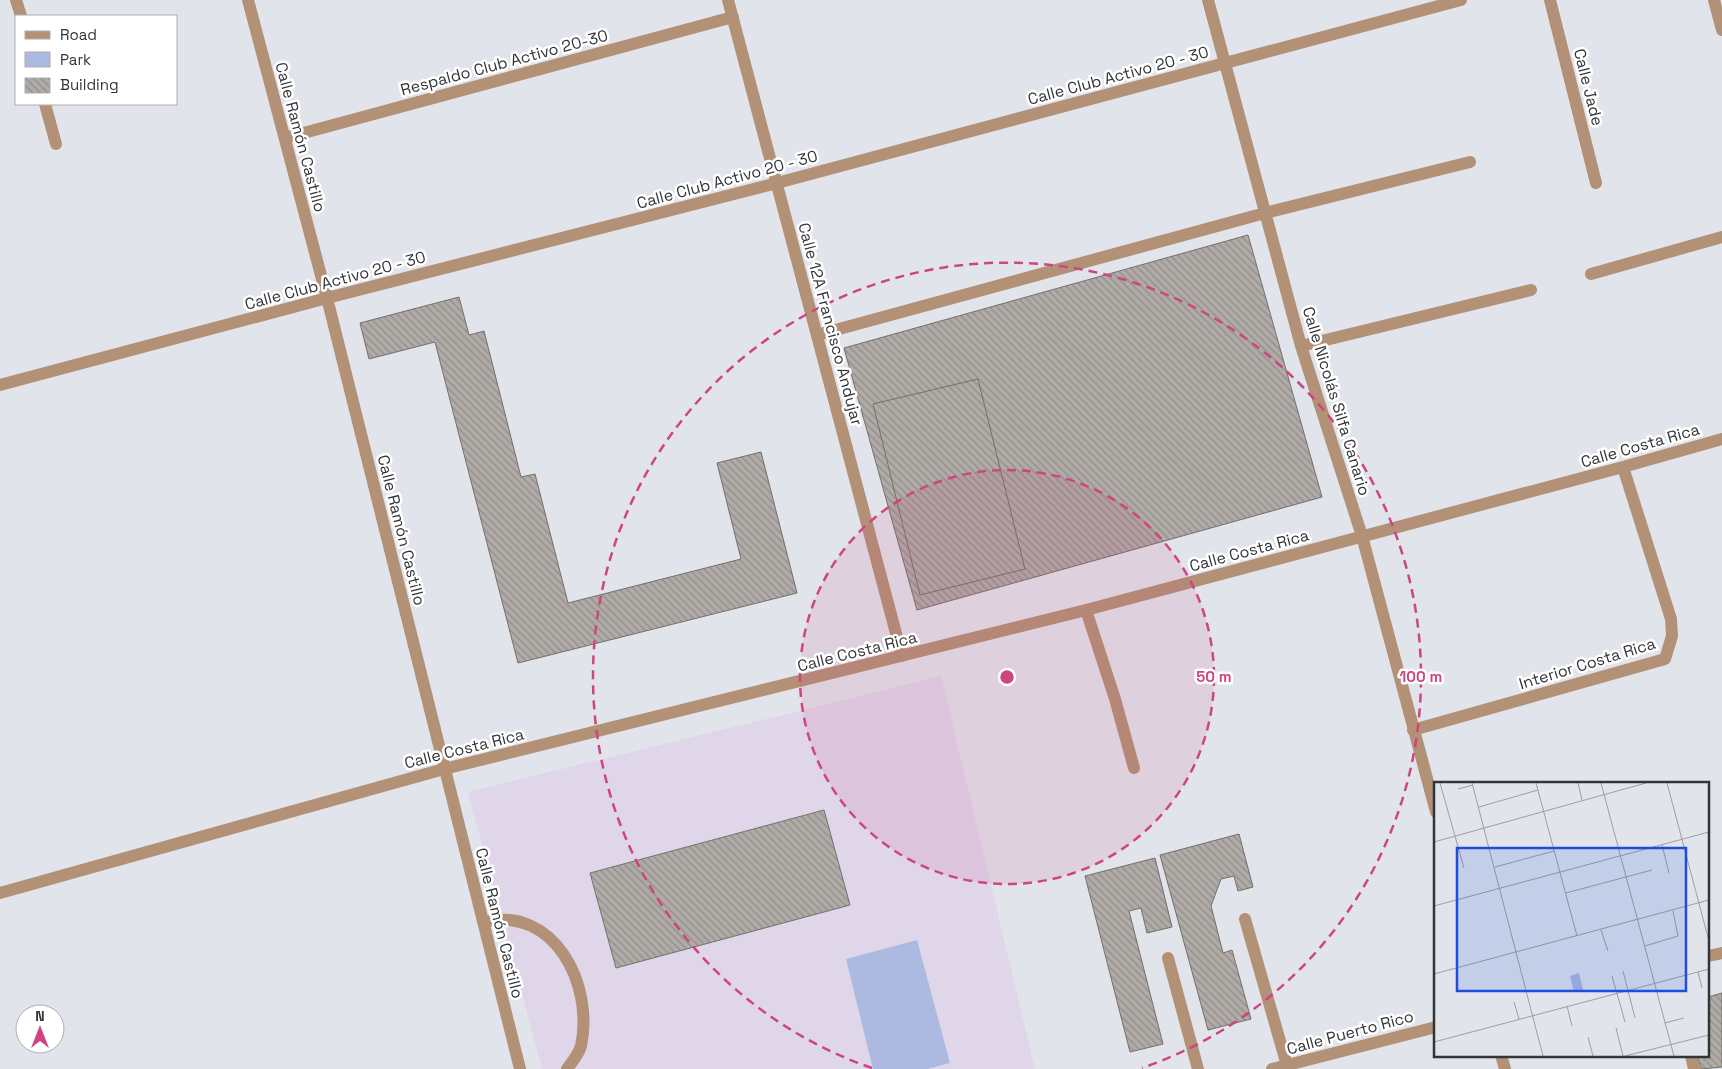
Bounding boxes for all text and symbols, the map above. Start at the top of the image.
legend [15,15,178,105]
text: Road [60,25,97,44]
street label: Respaldo Club Activo 20-30 [398,25,610,100]
street label: Calle Club Activo 20 - 30 [1025,41,1211,110]
street label: Calle Jade [1569,46,1608,128]
text: Park [60,50,91,69]
street label: Calle Ramón Castillo [270,60,331,214]
text: Building [60,75,119,94]
street label: Calle Club Activo 20 - 30 [634,145,820,214]
street label: Calle 12A Francisco Andujar [793,220,868,428]
street label: Calle Club Activo 20 - 30 [242,246,428,315]
street label: Calle Nicolás Silfa Canario [1298,304,1375,498]
street label: Calle Costa Rica [1578,418,1702,472]
street label: Calle Ramón Castillo [373,453,430,608]
street label: Calle Costa Rica [1187,524,1311,577]
street label: Calle Costa Rica [795,626,919,677]
street label: Interior Costa Rica [1516,633,1658,694]
text: 50 m [1196,667,1232,686]
text: 100 m [1400,667,1442,686]
centre of rings [998,668,1016,686]
street label: Calle Costa Rica [402,723,526,774]
inset map [1434,782,1710,1056]
street label: Calle Ramón Castillo [471,846,528,1001]
north arrow [15,1004,65,1054]
street label: Calle Puerto Rico [1284,1005,1416,1059]
text: N [35,1007,45,1025]

